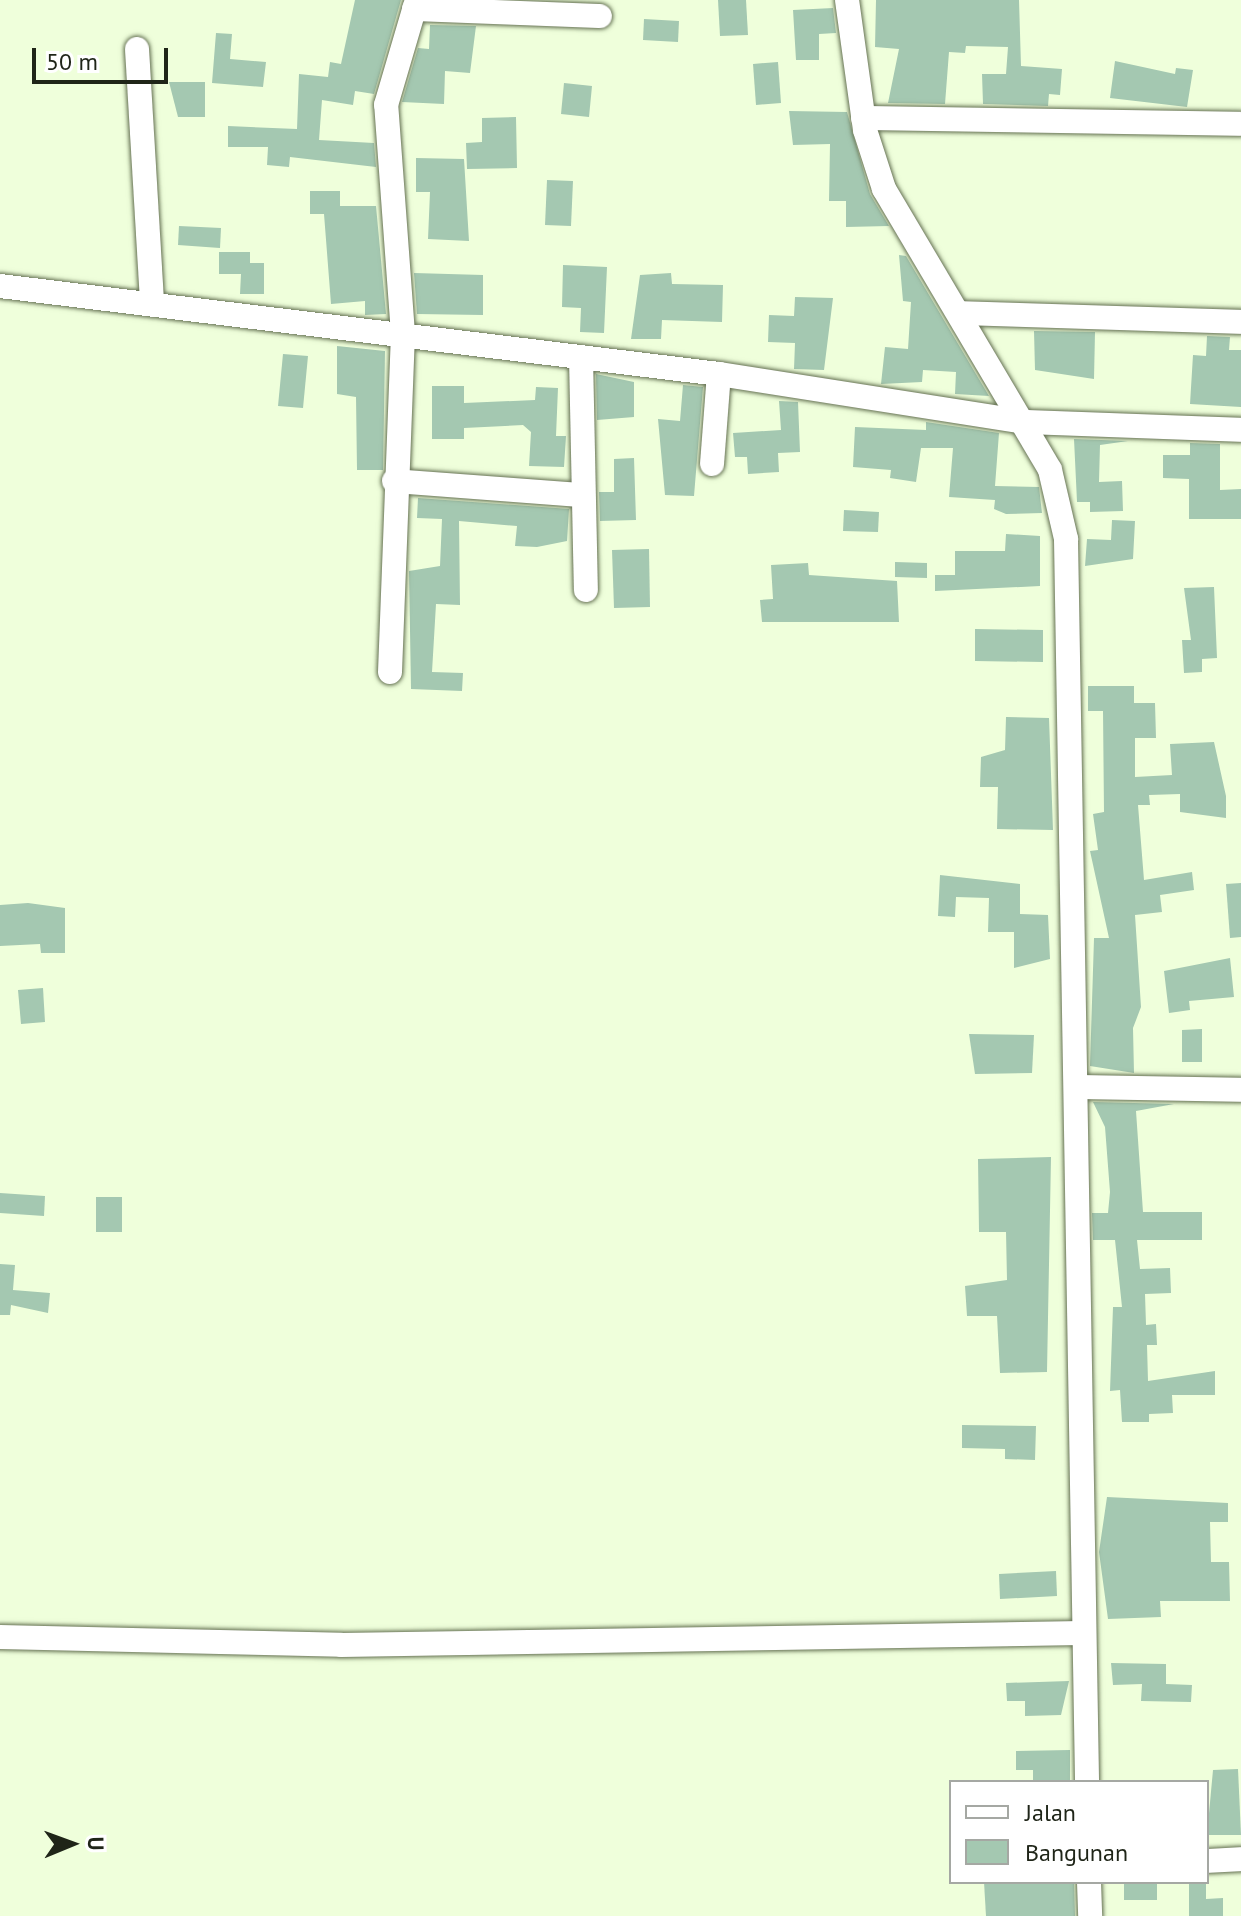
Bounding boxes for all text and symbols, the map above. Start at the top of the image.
scale bar [36,32,172,82]
text: 50 m [46,46,98,77]
legend [949,1780,1209,1884]
text: Jalan [1025,1797,1076,1828]
north arrow [32,1804,112,1884]
text: U [82,1836,110,1851]
text: Bangunan [1025,1837,1128,1868]

